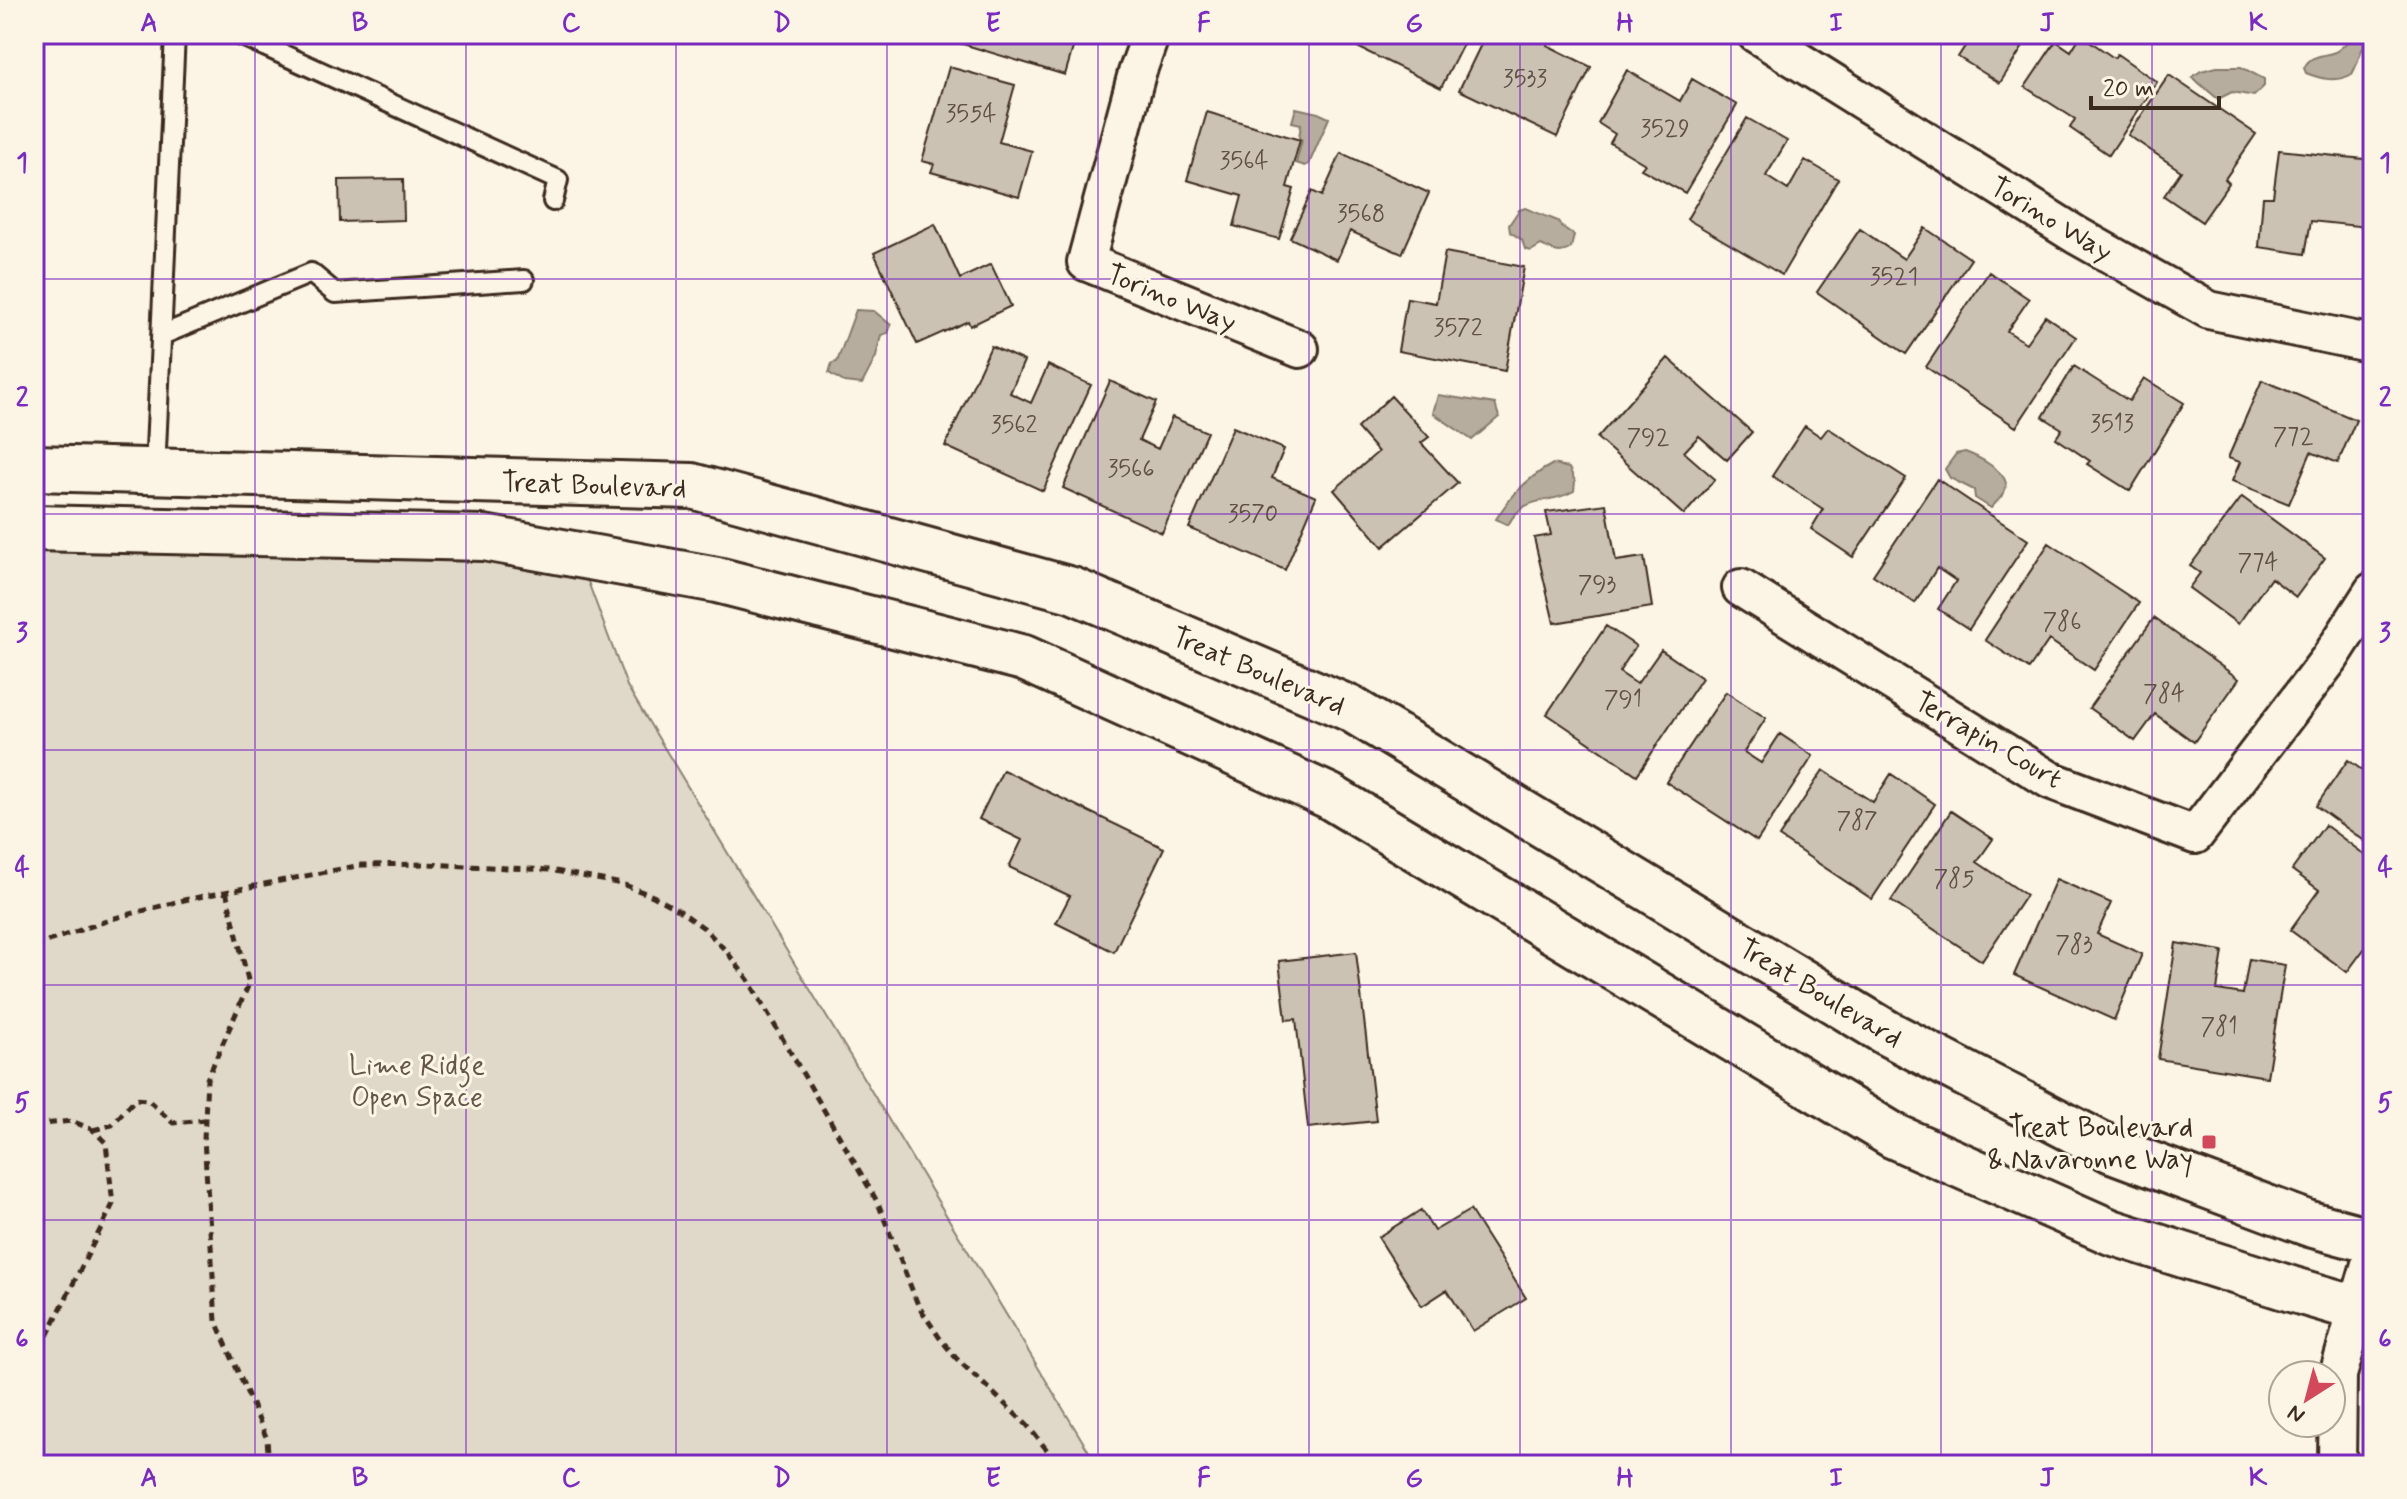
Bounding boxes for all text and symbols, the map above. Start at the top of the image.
text: A [140,7,158,41]
text: B [352,7,368,41]
text: C [562,7,581,41]
text: D [773,7,791,41]
text: E [985,7,1001,41]
text: F [1197,7,1211,41]
text: G [1405,7,1423,41]
text: H [1617,7,1634,41]
text: I [1829,7,1843,41]
text: J [2039,7,2055,41]
text: K [2249,7,2268,41]
scale bar [2091,60,2219,110]
house number: 3533 [1503,64,1547,95]
text: 20 m [2103,74,2154,105]
house number: 3554 [946,99,997,130]
house number: 3529 [1640,114,1690,145]
house number: 3564 [1220,146,1268,177]
text: 1 [16,147,28,181]
text: 1 [2379,147,2391,181]
street label: Torino Way [1982,169,2119,271]
house number: 3568 [1337,199,1385,230]
street label: Torino Way [1101,256,1242,342]
house number: 3521 [1870,262,1918,293]
house number: 3572 [1434,313,1483,344]
text: 2 [16,382,29,416]
text: 2 [2379,382,2392,416]
house number: 3513 [2090,409,2134,440]
house number: 3562 [991,410,1038,441]
house number: 772 [2273,422,2313,453]
house number: 792 [1626,423,1670,454]
house number: 3566 [1107,454,1155,485]
street label: Treat Boulevard [501,465,687,508]
house number: 3570 [1228,499,1278,530]
house number: 774 [2238,548,2278,579]
house number: 793 [1578,570,1617,601]
house number: 786 [2042,607,2082,638]
text: 3 [16,617,28,651]
text: 3 [2379,617,2391,651]
street label: Treat Boulevard [1166,619,1350,725]
house number: 784 [2143,679,2185,710]
street label: Terrapin Court [1907,684,2069,798]
house number: 791 [1604,685,1642,716]
house number: 787 [1836,806,1878,837]
text: 4 [14,852,30,886]
text: 4 [2377,852,2393,886]
house number: 785 [1933,864,1975,895]
house number: 783 [2055,930,2093,961]
street label: Treat Boulevard [1731,931,1908,1058]
house number: 781 [2200,1012,2238,1043]
park label: Lime Ridge Open Space [349,1048,485,1117]
text: 5 [14,1087,30,1121]
text: 5 [2377,1087,2393,1121]
place label: Treat Boulevard & Navaronne Way [1987,1110,2193,1179]
marker: Treat Boulevard & Navaronne Way [2200,1133,2218,1151]
text: 6 [15,1323,29,1357]
text: 6 [2378,1323,2392,1357]
north arrow [2267,1359,2347,1439]
text: N [2282,1398,2311,1429]
text: A [140,1462,158,1496]
text: B [352,1462,368,1496]
text: C [562,1462,581,1496]
text: D [773,1462,791,1496]
text: E [985,1462,1001,1496]
text: F [1197,1462,1211,1496]
text: G [1405,1462,1423,1496]
text: H [1617,1462,1634,1496]
text: I [1829,1462,1843,1496]
text: J [2039,1462,2055,1496]
text: K [2249,1462,2268,1496]

